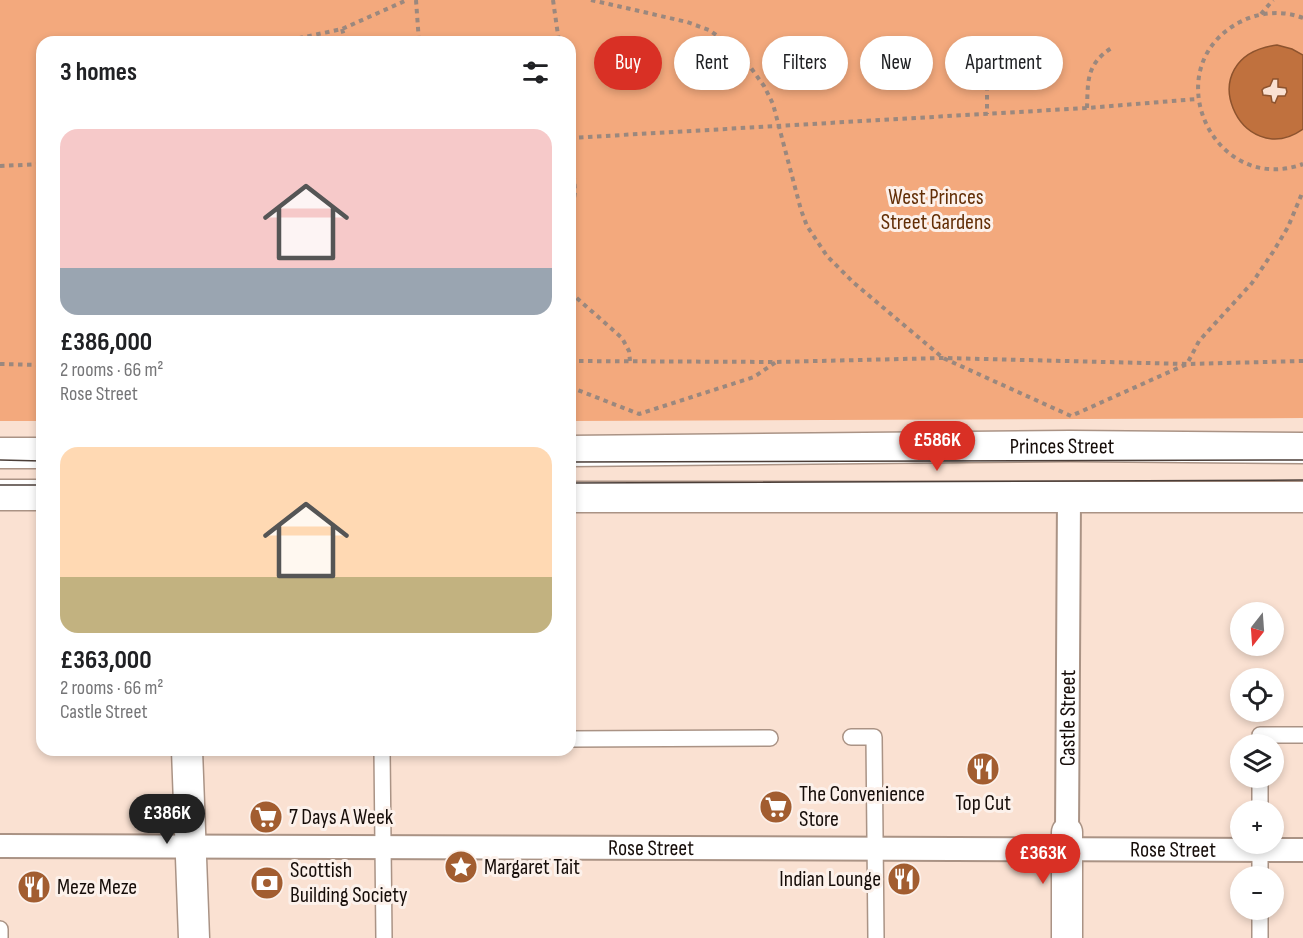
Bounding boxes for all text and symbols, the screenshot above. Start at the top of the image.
chip: Buy [594,36,662,90]
chip: Rent [674,36,750,90]
chip: Filters [762,36,848,90]
chip: New [860,36,933,90]
chip: Apartment [945,36,1063,90]
icon: filters [519,56,552,89]
text: 3 homes [60,57,137,88]
icon: home [252,168,360,276]
park label: West Princes Street Gardens [881,184,991,236]
text: £386,000 [60,327,152,358]
text: 2 rooms · 66 m² [60,358,164,382]
text: Rose Street [60,382,138,406]
pin: £586K [895,421,979,472]
text: £586K [913,428,961,452]
street label: Princes Street [1010,432,1115,460]
icon: home [252,486,360,594]
north arrow [1230,602,1284,656]
map controls [1230,602,1284,920]
text: £363,000 [60,645,152,676]
button: locate [1230,668,1284,722]
street label: Castle Street [1054,669,1081,766]
text: 2 rooms · 66 m² [60,676,164,700]
text: Castle Street [60,700,147,724]
button: layers [1230,734,1284,788]
restaurant icon: Top Cut [965,751,1001,787]
place label: The Convenience Store [799,781,925,833]
supermarket icon: The Convenience Store [758,789,794,825]
place label: Top Cut [955,790,1011,817]
pin: £386K [125,794,209,845]
supermarket icon: 7 Days A Week [248,799,284,835]
button: + [1230,800,1284,854]
text: £386K [143,801,191,825]
place label: 7 Days A Week [289,804,394,831]
street label: Rose Street [608,834,694,862]
pin: £363K [1001,834,1085,885]
street label: Rose Street [1130,836,1216,863]
text: £363K [1019,841,1067,865]
place icon: Margaret Tait [443,849,479,885]
place label: Margaret Tait [484,854,580,881]
place label: Scottish Building Society [290,857,408,909]
restaurant icon: Indian Lounge [886,861,922,897]
bank icon: Scottish Building Society [249,865,285,901]
place label: Indian Lounge [779,866,881,893]
button: − [1230,866,1284,920]
restaurant icon: Meze Meze [16,869,52,905]
place label: Meze Meze [57,874,137,901]

